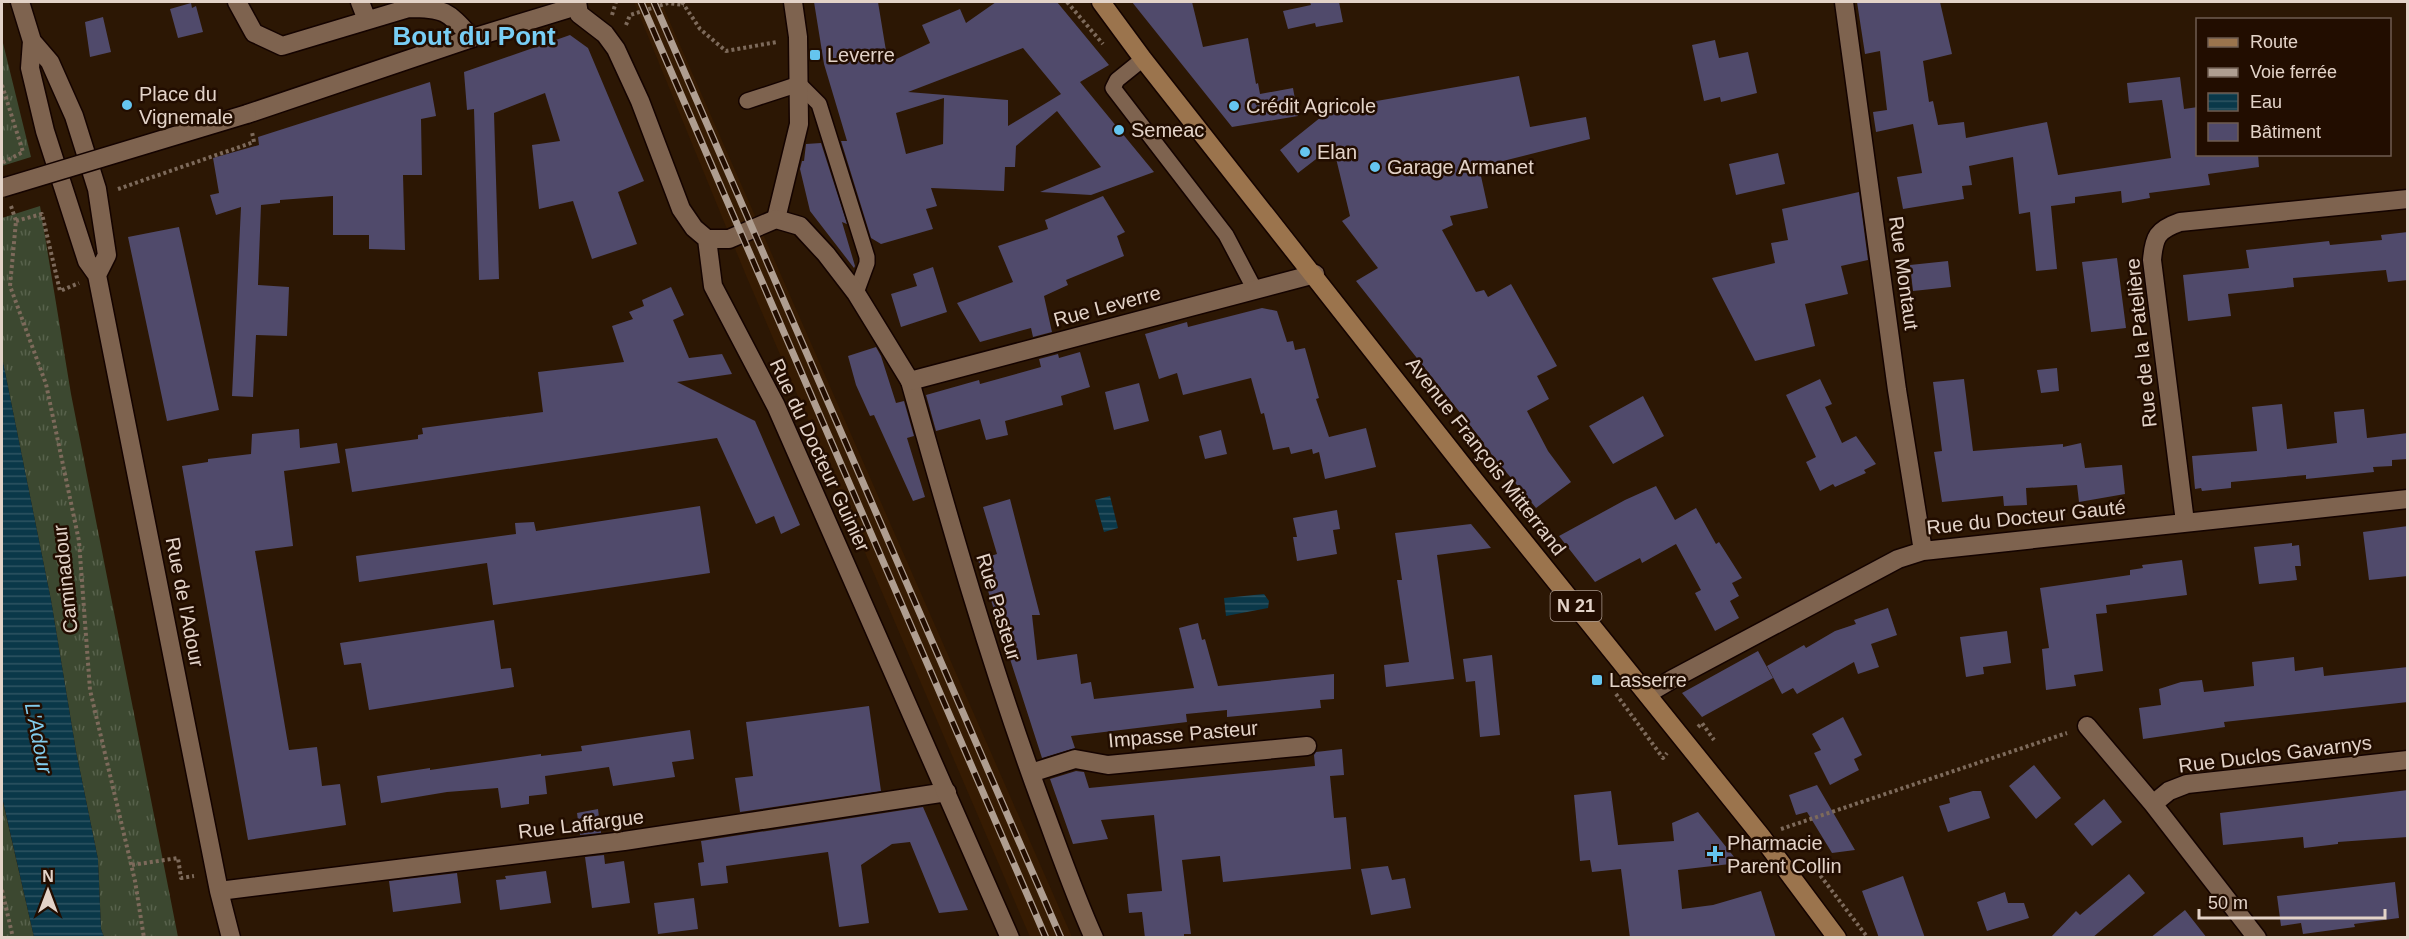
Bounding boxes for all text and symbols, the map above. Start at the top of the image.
legend [2196,18,2391,156]
district label: Bout du Pont [392,21,556,51]
text: Route [2250,32,2298,52]
place label: Leverre [827,44,895,66]
marker: Leverre [808,48,822,62]
text: Voie ferrée [2250,62,2337,82]
place label: Place du Vignemale [139,83,233,128]
text: Eau [2250,92,2282,112]
place label: Crédit Agricole [1246,95,1376,117]
marker: Place du Vignemale [120,98,134,112]
marker: Crédit Agricole [1227,99,1241,113]
place label: Semeac [1131,119,1204,141]
text: Bâtiment [2250,122,2321,142]
marker: Semeac [1112,123,1126,137]
place label: Elan [1317,141,1357,163]
marker: Elan [1298,145,1312,159]
place label: Garage Armanet [1387,156,1534,178]
marker: Garage Armanet [1368,160,1382,174]
street label: Rue Montaut [1885,215,1923,332]
street label: Rue de la Patelière [2121,257,2161,429]
street label: Rue Leverre [1051,281,1163,331]
street label: Avenue François Mitterrand [1402,353,1570,559]
street label: Rue du Docteur Guinier [766,355,875,555]
street label: Rue du Docteur Gauté [1925,496,2127,538]
street label: Caminadour [48,523,82,634]
street label: Rue de l'Adour [162,535,208,669]
street label: Rue Pasteur [972,551,1026,664]
road number: N 21 [1550,591,1602,621]
place label: Lasserre [1609,669,1687,691]
marker: Lasserre [1590,673,1604,687]
water label: L'Adour [21,701,57,776]
street label: Impasse Pasteur [1107,716,1259,751]
street label: Rue Duclos Gavarnys [2177,731,2373,777]
street label: Rue Laffargue [517,805,645,843]
place label: Pharmacie Parent Collin [1727,832,1842,877]
marker: Pharmacie Parent Collin [1708,847,1722,861]
north arrow [18,861,78,921]
text: N [42,868,54,885]
scale bar [2199,882,2385,920]
text: 50 m [2208,893,2248,913]

